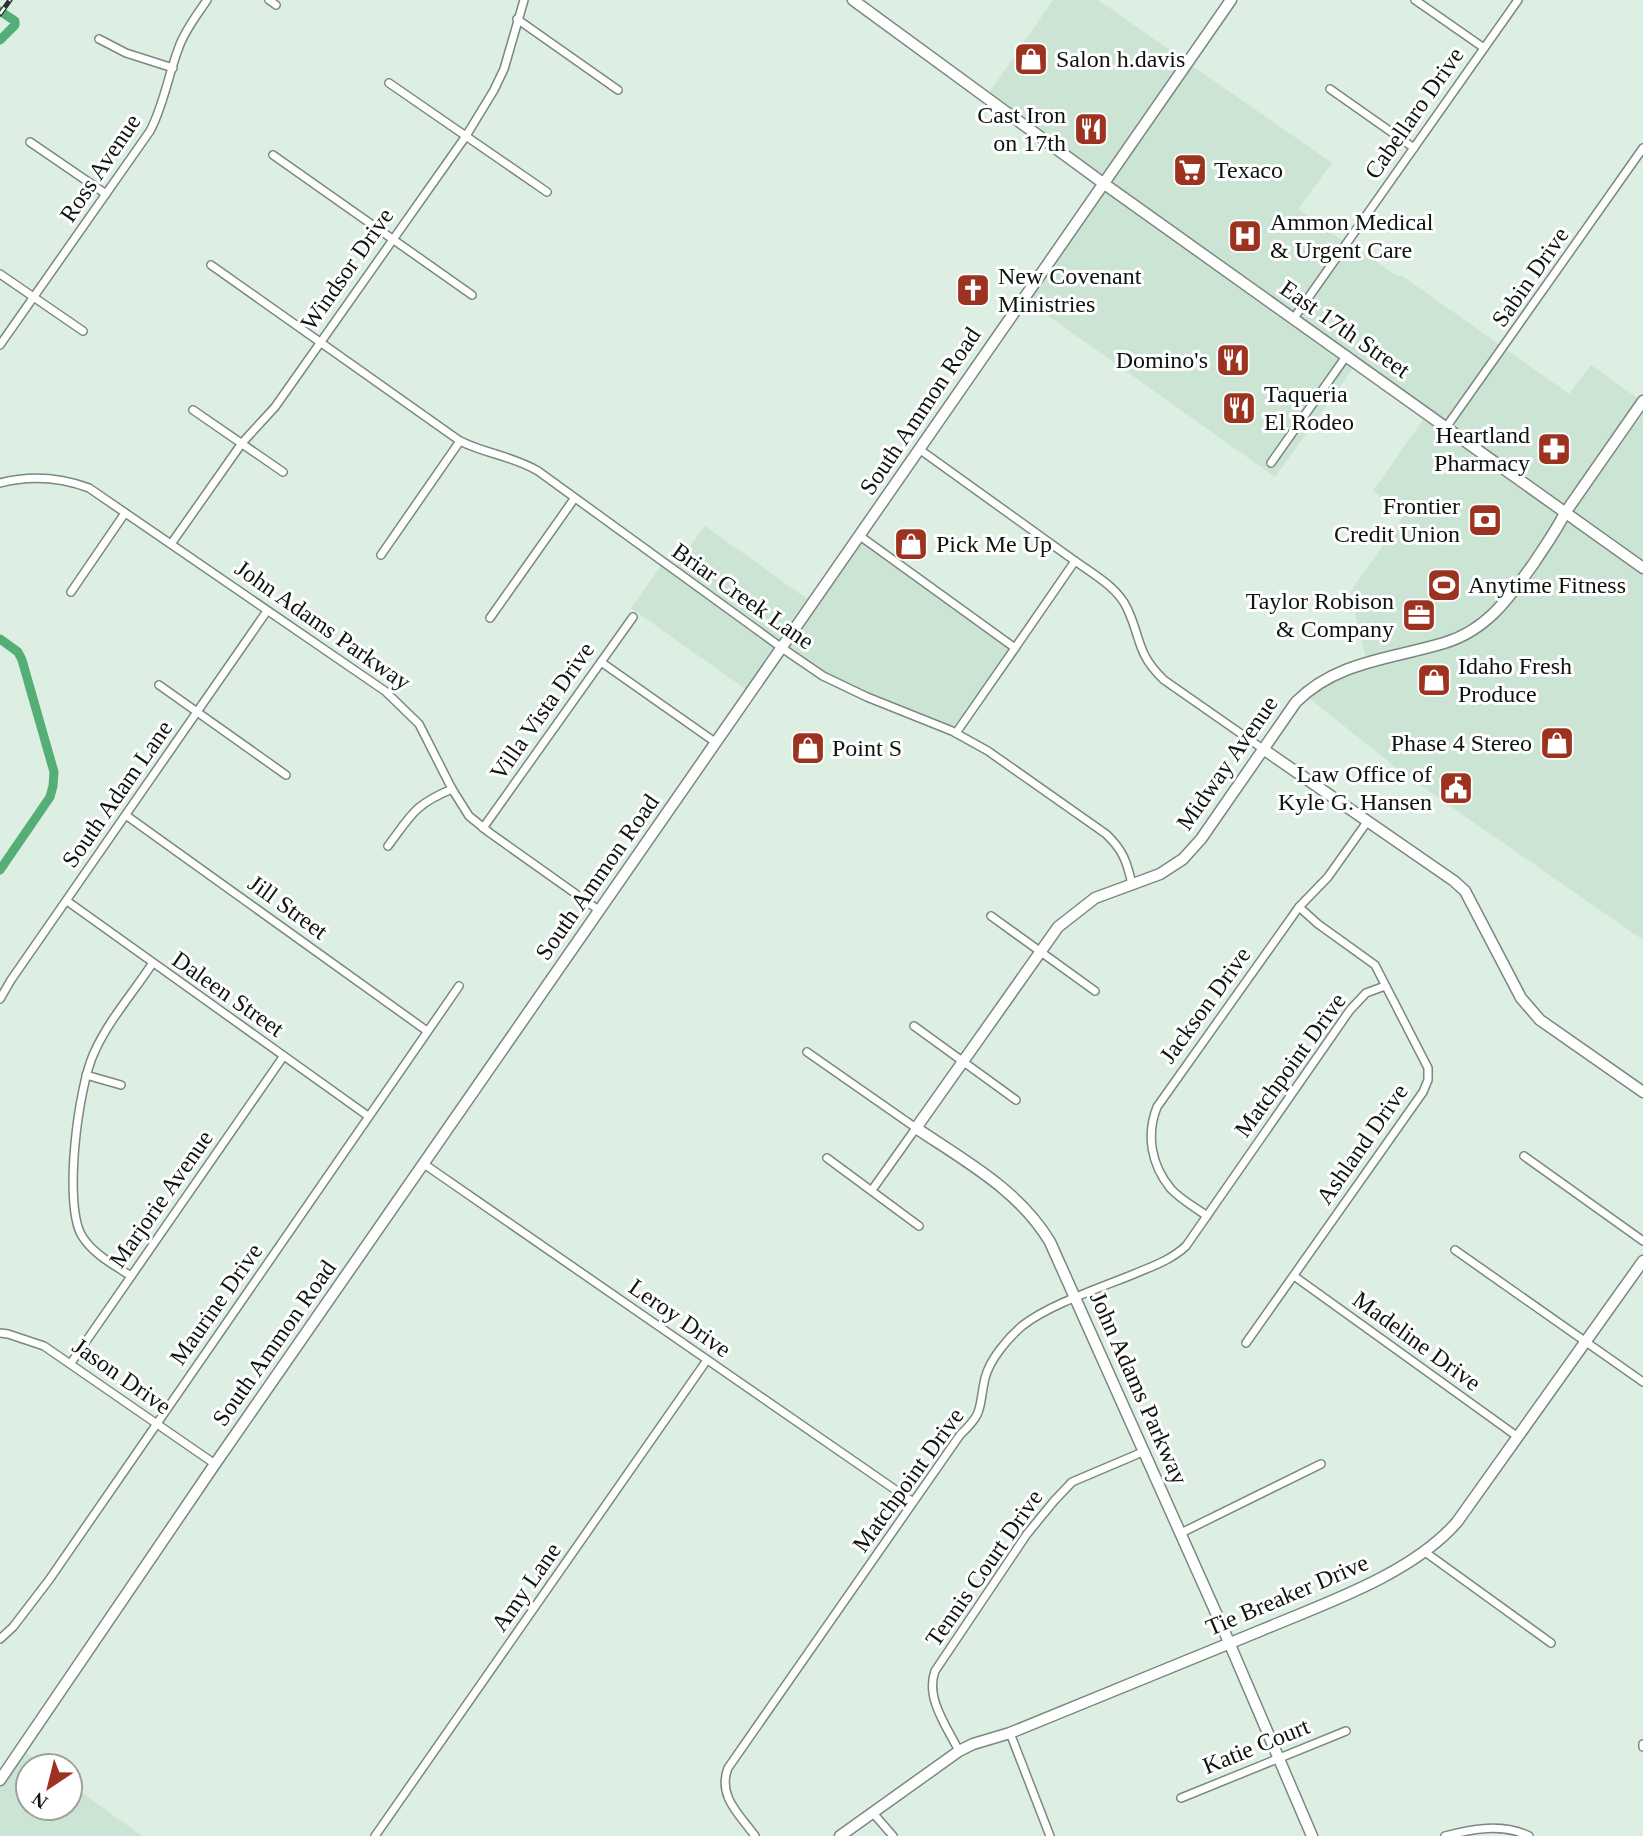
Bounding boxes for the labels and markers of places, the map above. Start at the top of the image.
shop icon: Salon h.davis [1012,40,1050,78]
place label: Salon h.davis [1056,46,1185,72]
place label: Cast Iron on 17th [977,102,1066,156]
restaurant icon: Cast Iron on 17th [1072,110,1110,148]
supermarket icon: Texaco [1171,151,1209,189]
place label: Texaco [1214,157,1283,183]
place label: Ammon Medical & Urgent Care [1270,209,1434,263]
hospital icon: Ammon Medical & Urgent Care [1226,217,1264,255]
place label: New Covenant Ministries [998,263,1142,317]
church icon: New Covenant Ministries [954,271,992,309]
restaurant icon: Domino's [1214,341,1252,379]
place label: Domino's [1116,347,1208,373]
place label: Taqueria El Rodeo [1264,381,1354,435]
restaurant icon: Taqueria El Rodeo [1220,389,1258,427]
place label: Heartland Pharmacy [1434,422,1530,476]
pharmacy icon: Heartland Pharmacy [1535,430,1573,468]
place label: Frontier Credit Union [1334,493,1460,547]
bank icon: Frontier Credit Union [1466,501,1504,539]
shop icon: Pick Me Up [892,525,930,563]
place label: Pick Me Up [936,531,1052,557]
sports icon: Anytime Fitness [1425,566,1463,604]
place label: Anytime Fitness [1468,572,1626,598]
place label: Taylor Robison & Company [1246,588,1394,642]
office icon: Taylor Robison & Company [1400,596,1438,634]
place label: Idaho Fresh Produce [1458,653,1572,707]
shop icon: Idaho Fresh Produce [1415,661,1453,699]
shop icon: Phase 4 Stereo [1538,724,1576,762]
shop icon: Point S [789,729,827,767]
place label: Phase 4 Stereo [1391,730,1532,756]
place label: Point S [832,735,902,761]
place label: Law Office of Kyle G. Hansen [1278,761,1432,815]
public building icon: Law Office of Kyle G. Hansen [1437,769,1475,807]

